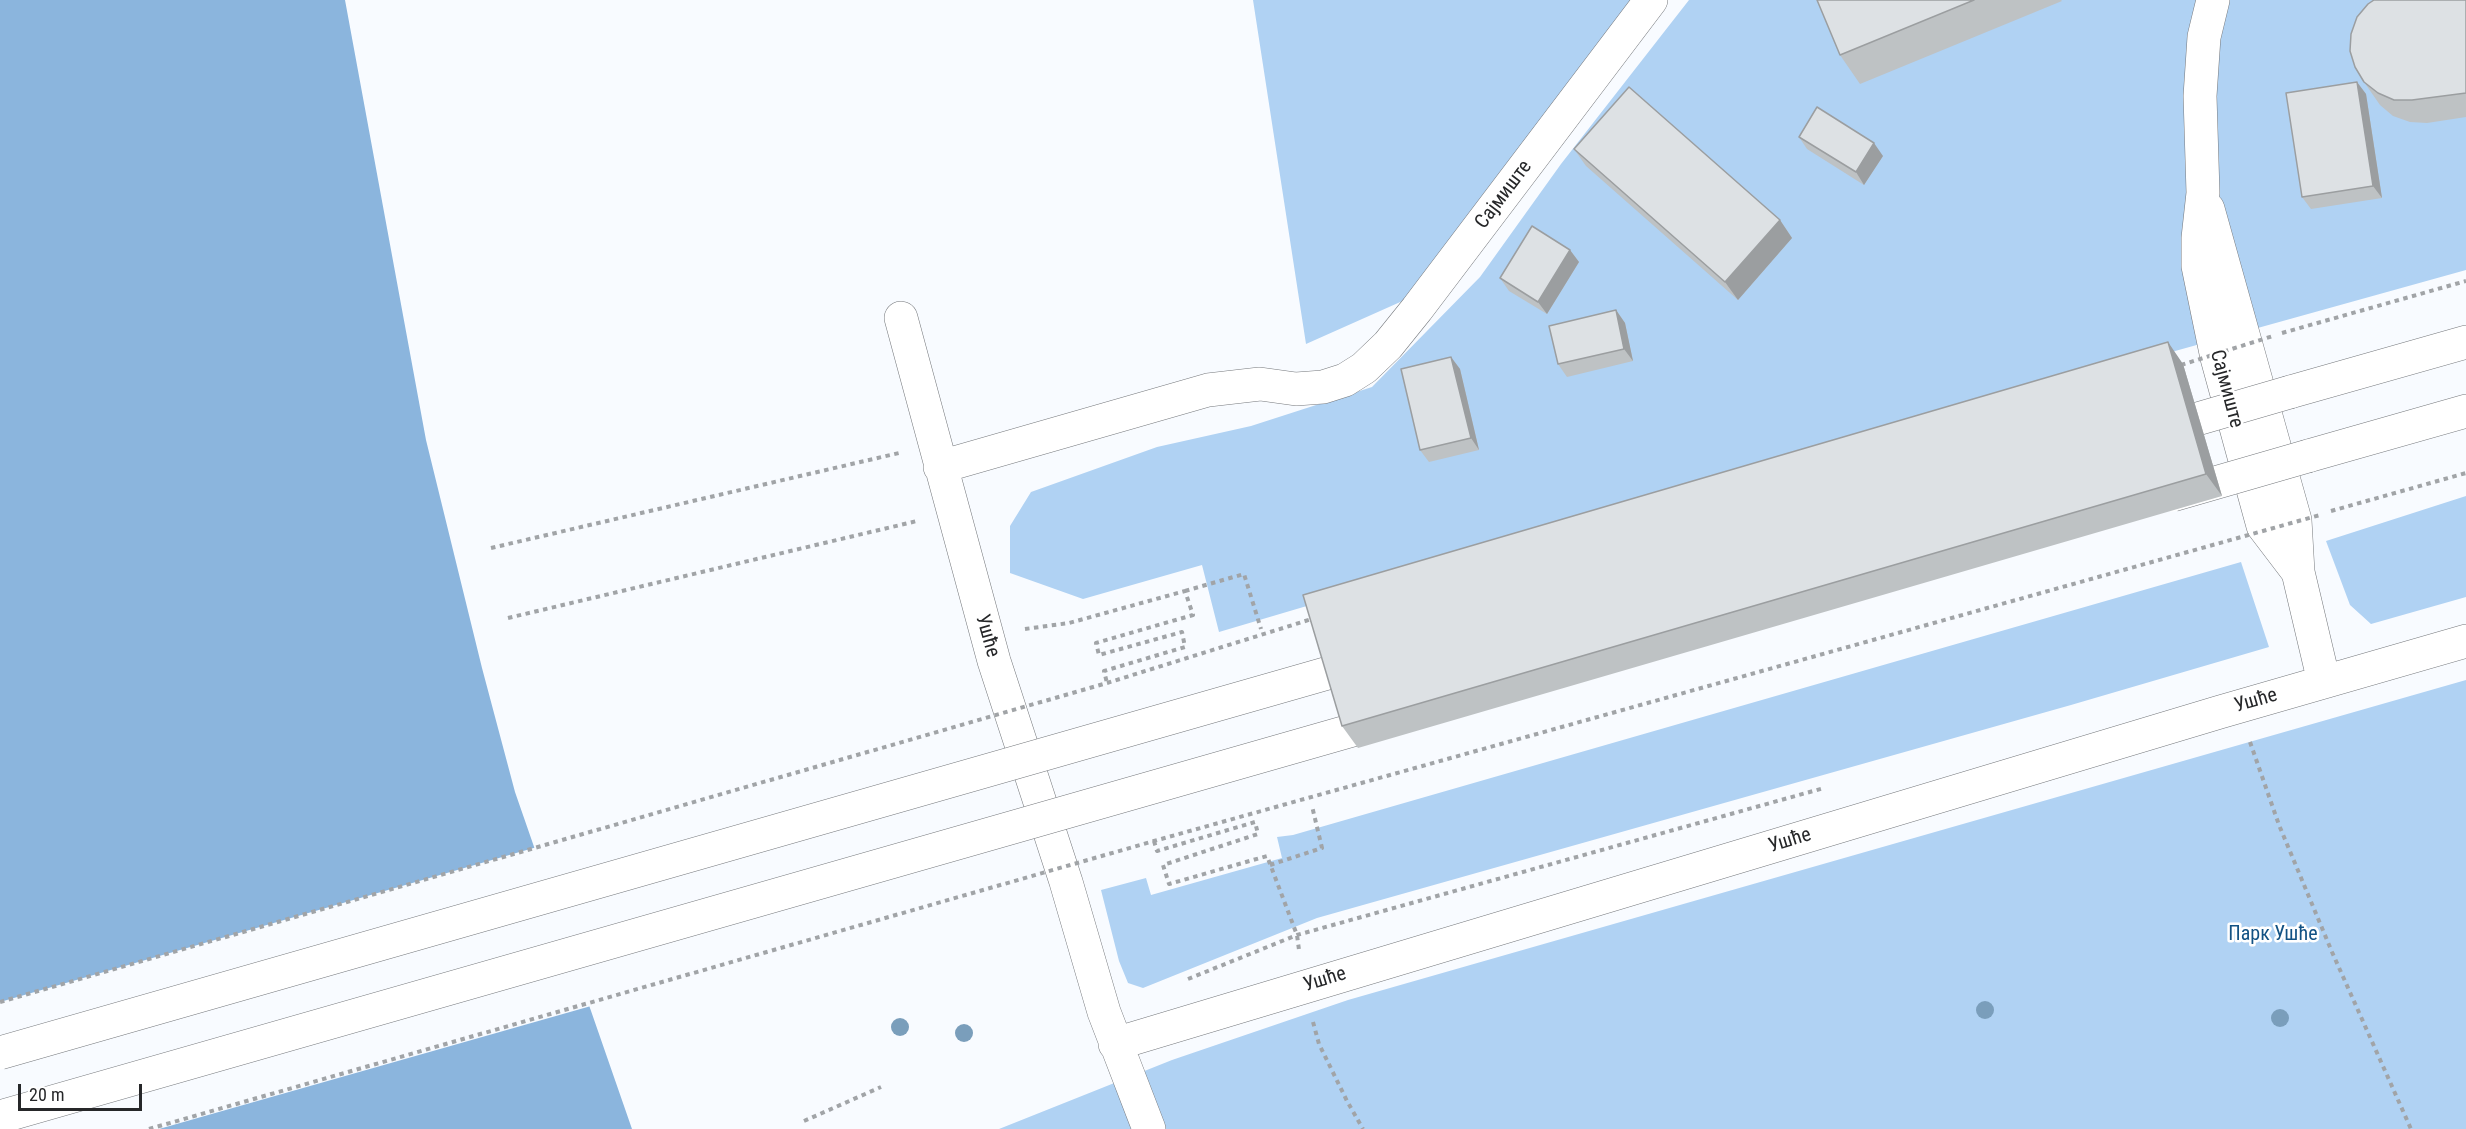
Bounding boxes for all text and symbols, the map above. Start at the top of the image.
street label: Сајмиште [1470,156,1538,234]
street label: Сајмиште [2204,347,2248,431]
street label: Ушће [969,612,1005,660]
street label: Ушће [2232,683,2280,719]
street label: Ушће [1766,823,1814,859]
park label: Парк Ушће [2228,923,2318,947]
street label: Ушће [1301,962,1349,998]
scale bar [21,1072,146,1110]
text: 20 m [29,1084,64,1105]

